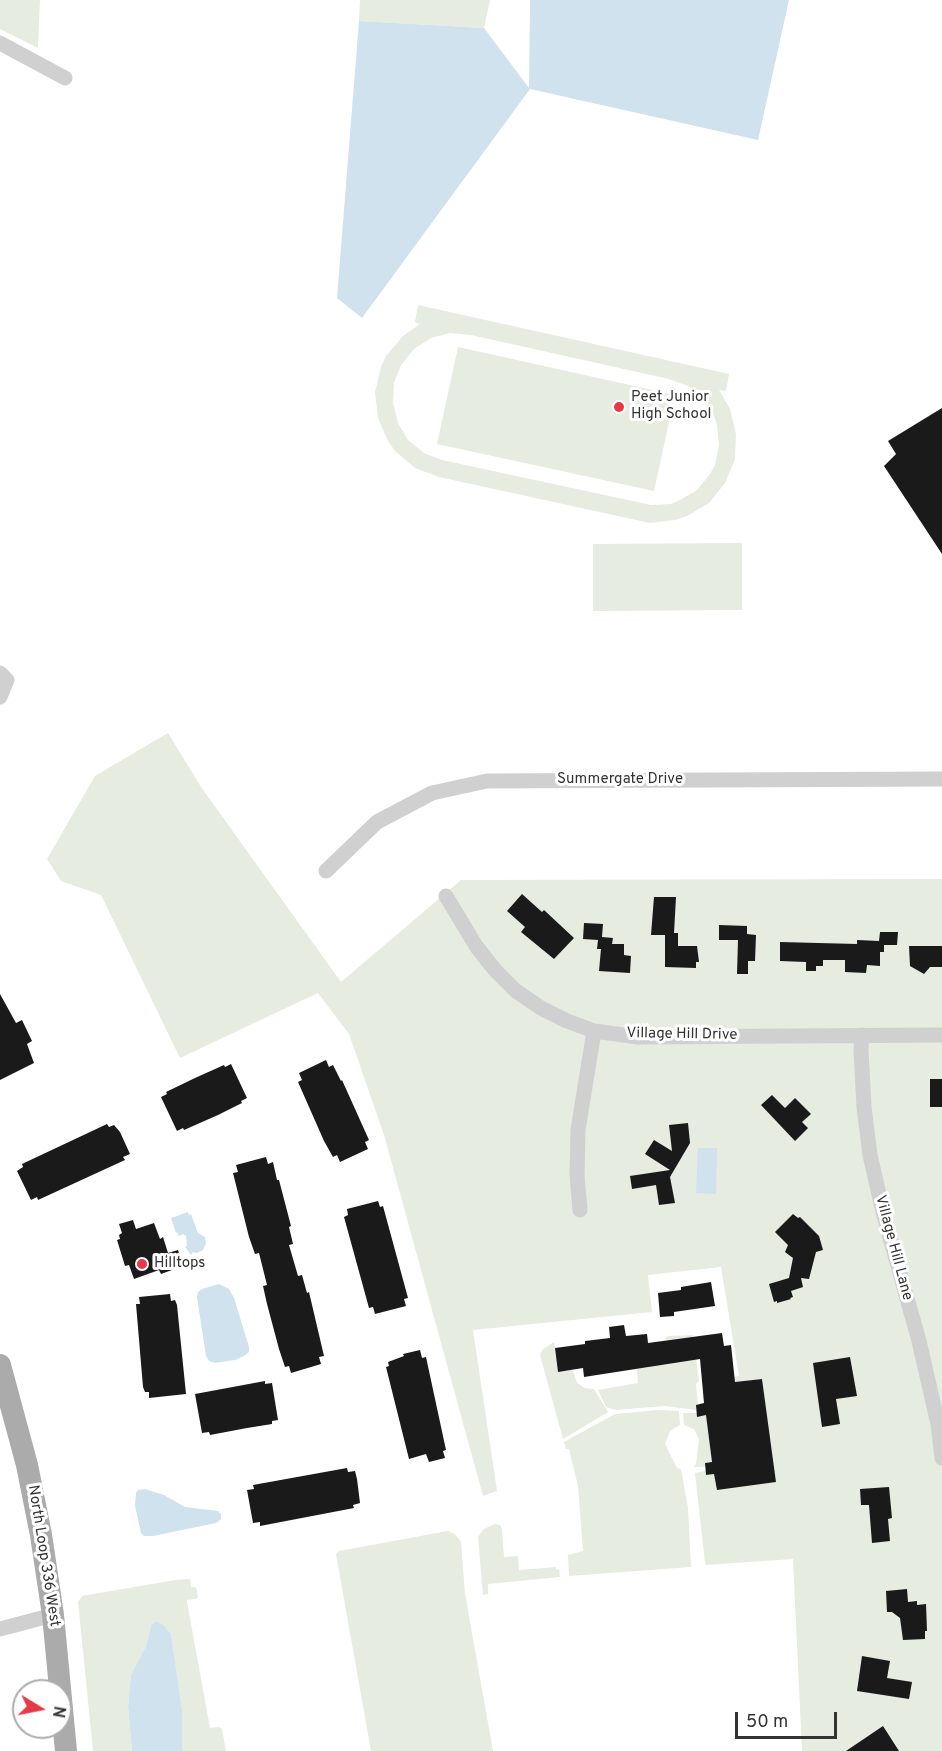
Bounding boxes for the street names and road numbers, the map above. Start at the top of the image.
street label: Summergate Drive [557,771,683,789]
street label: Village Hill Drive [626,1025,738,1045]
street label: Village Hill Lane [870,1193,916,1303]
street label: North Loop 336 West [23,1484,63,1628]

